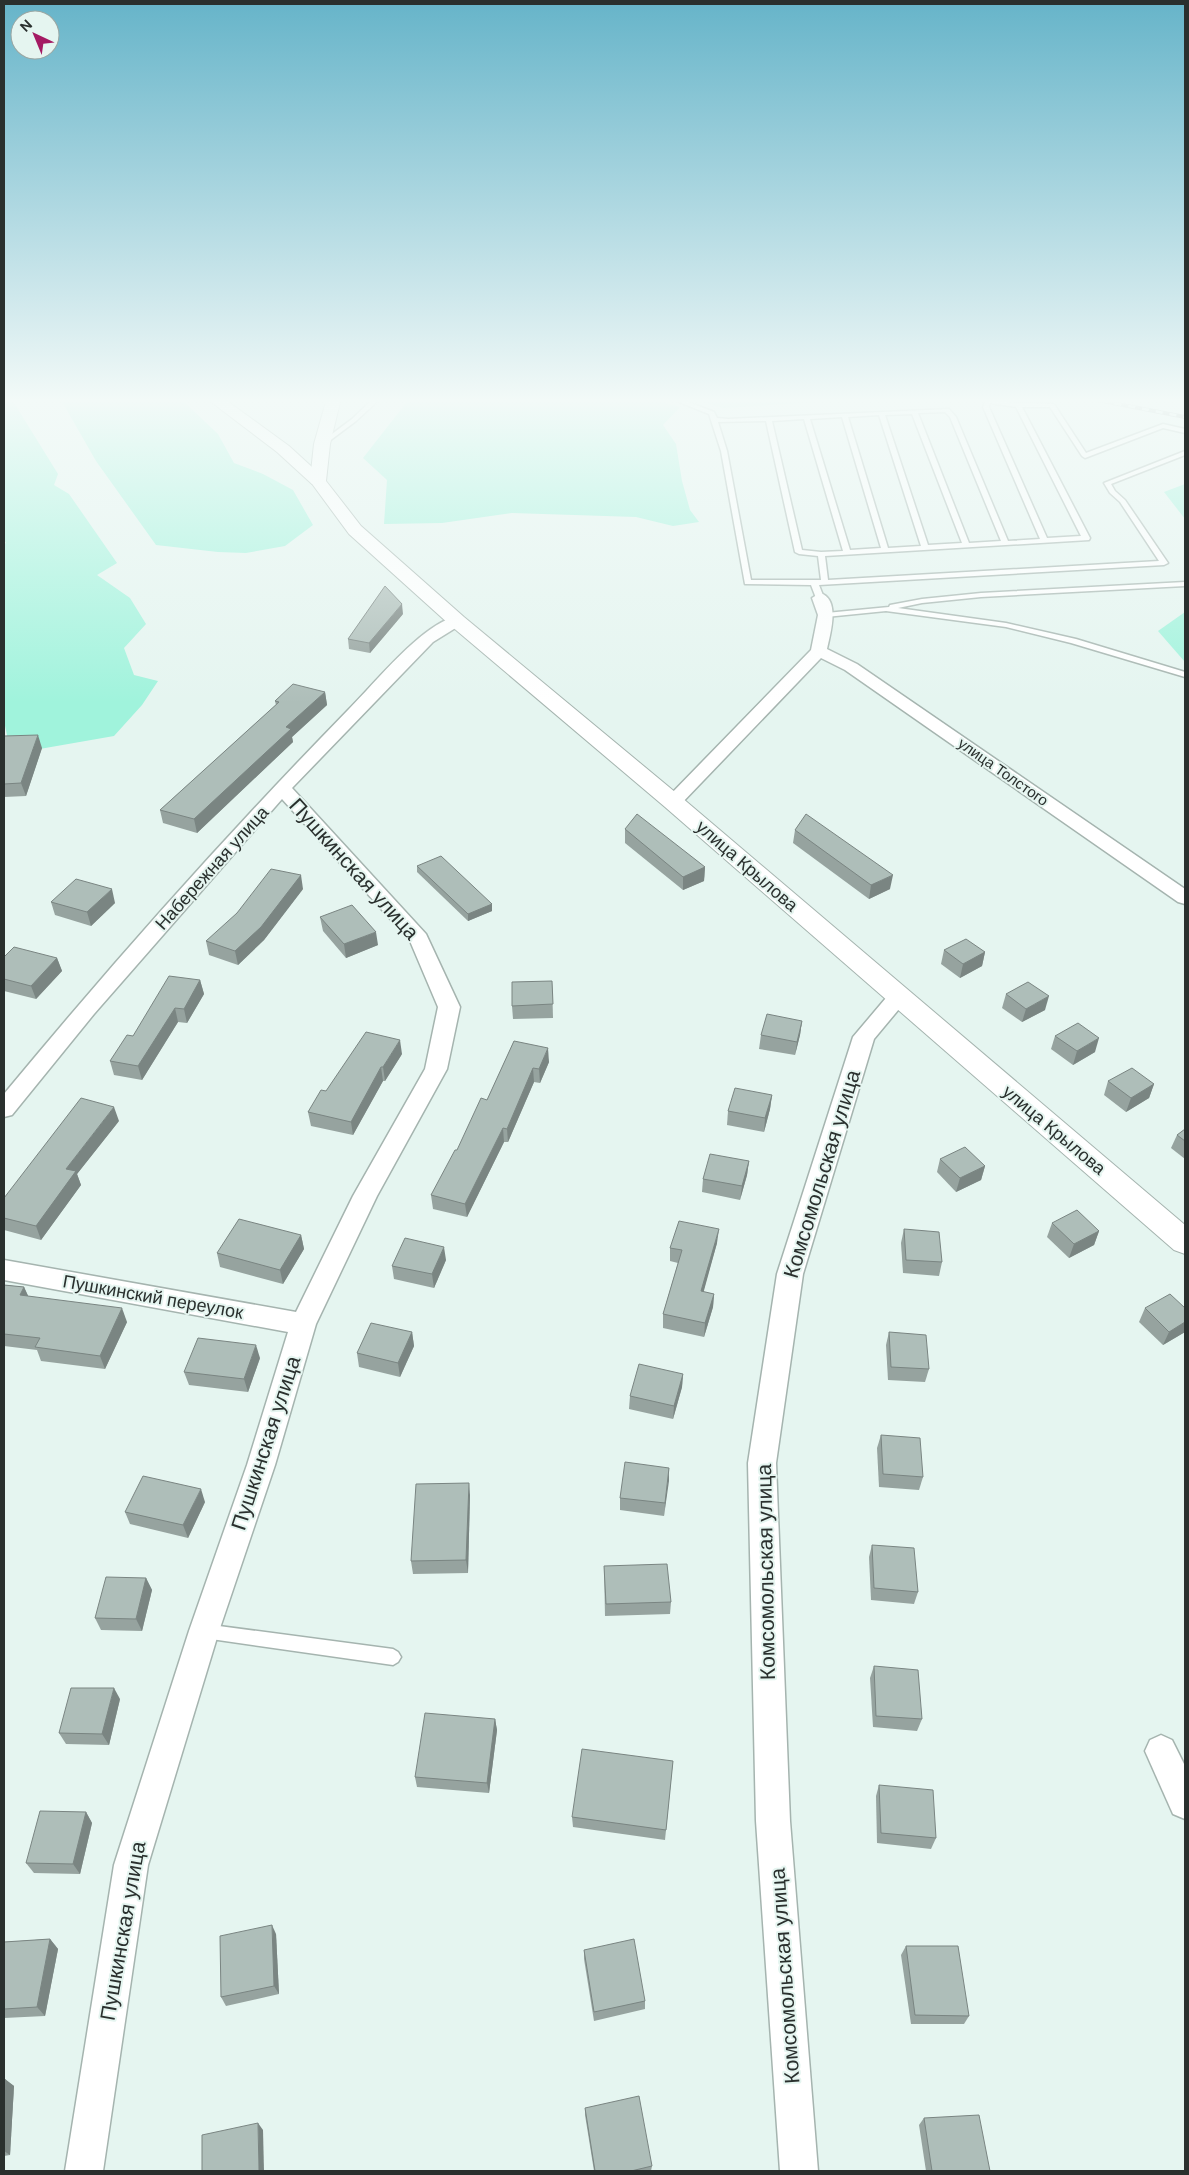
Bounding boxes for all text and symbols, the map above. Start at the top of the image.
north arrow [10,10,60,60]
text: N [16,16,36,36]
street label: улица Толстого [954,733,1052,811]
street label: Пушкинская улица [283,792,425,946]
street label: Набережная улица [150,800,275,935]
street label: улица Крылова [691,815,804,918]
street label: Комсомольская улица [777,1066,867,1281]
street label: улица Крылова [997,1080,1111,1181]
street label: Пушкинский переулок [61,1269,245,1325]
street label: Пушкинская улица [225,1352,307,1534]
street label: Комсомольская улица [750,1463,782,1680]
street label: Пушкинская улица [93,1839,153,2023]
street label: Комсомольская улица [763,1867,807,2085]

